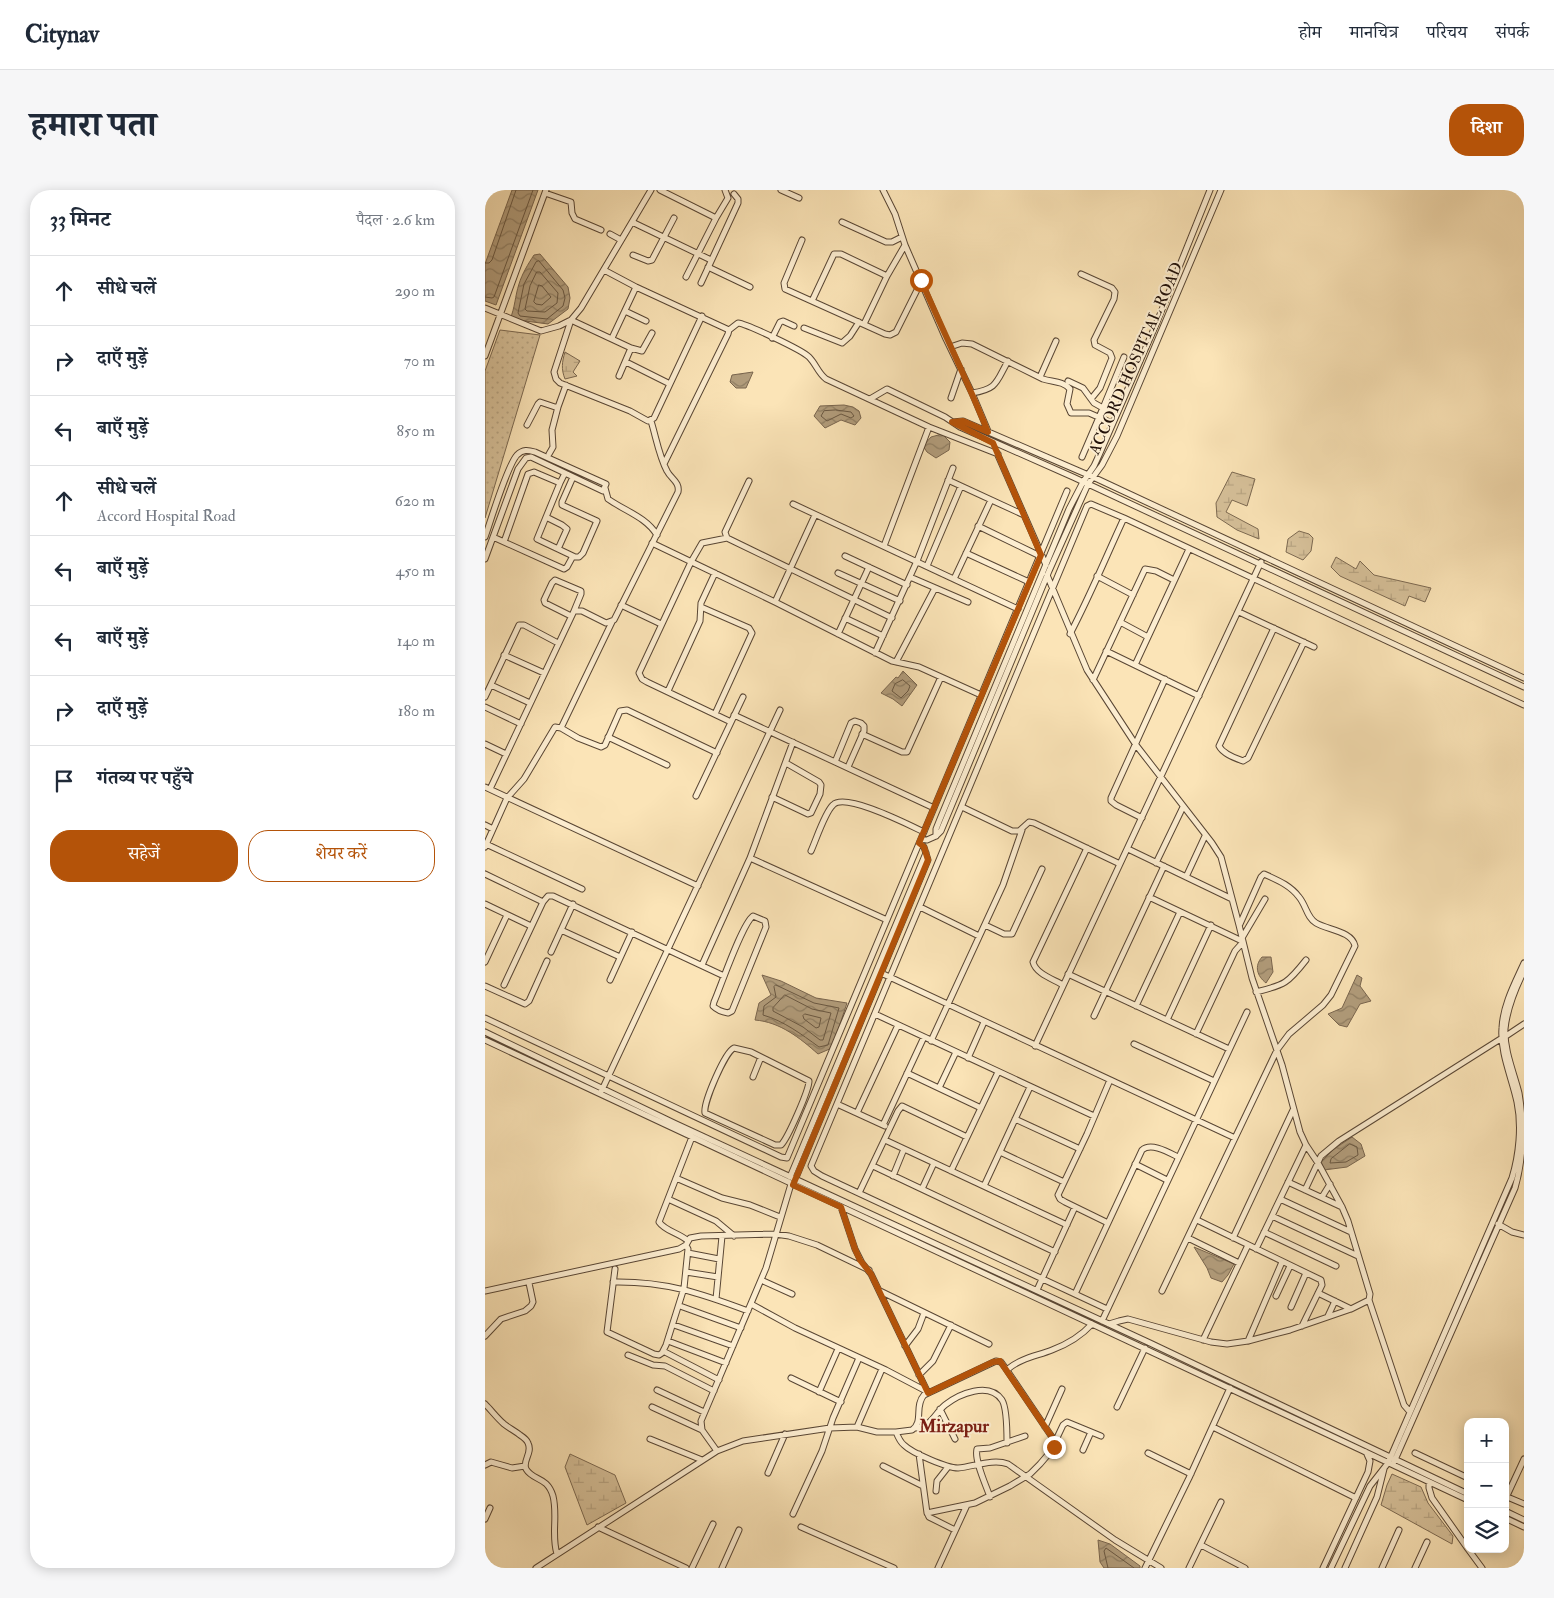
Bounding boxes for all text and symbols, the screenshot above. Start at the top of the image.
text: Citynav [25,19,99,50]
text: होम [1299,21,1322,44]
text: मानचित्र [1350,21,1398,44]
text: परिचय [1426,21,1467,44]
text: संपर्क [1495,21,1529,44]
text: हमारा पता [30,103,156,147]
button: दिशा [1449,104,1524,156]
text: 33 मिनट [50,206,110,233]
text: पैदल · 2.6 km [356,210,435,230]
street label: ACCORD HOSPITAL ROAD [1084,259,1187,459]
route start [910,269,933,292]
text: सीधे चलें [97,276,156,300]
icon: ahead [50,277,78,305]
text: 290 m [395,281,435,301]
text: दाएँ मुड़ें [97,346,148,370]
icon: right [50,347,78,375]
text: 70 m [404,351,435,371]
text: बाएँ मुड़ें [97,416,148,440]
icon: left [50,417,78,445]
text: 850 m [397,421,435,441]
text: सीधे चलें [97,476,156,500]
icon: ahead [50,487,78,515]
text: 620 m [395,491,435,511]
text: Accord Hospital Road [97,506,236,526]
text: बाएँ मुड़ें [97,556,148,580]
icon: left [50,557,78,585]
text: 450 m [396,561,435,581]
text: बाएँ मुड़ें [97,626,148,650]
icon: left [50,627,78,655]
text: 140 m [397,631,435,651]
text: दाएँ मुड़ें [97,696,148,720]
icon: right [50,697,78,725]
text: 180 m [398,701,435,721]
text: गंतव्य पर पहुँचे [97,766,193,790]
icon: arrive [50,767,78,795]
button: सहेजें [50,830,238,882]
button: शेयर करें [248,830,435,882]
district label: Mirzapur [918,1415,989,1438]
map controls [1464,1418,1509,1553]
button: + [1464,1418,1509,1463]
route end [1043,1436,1066,1459]
button: − [1464,1463,1509,1508]
button: layers [1464,1508,1509,1553]

